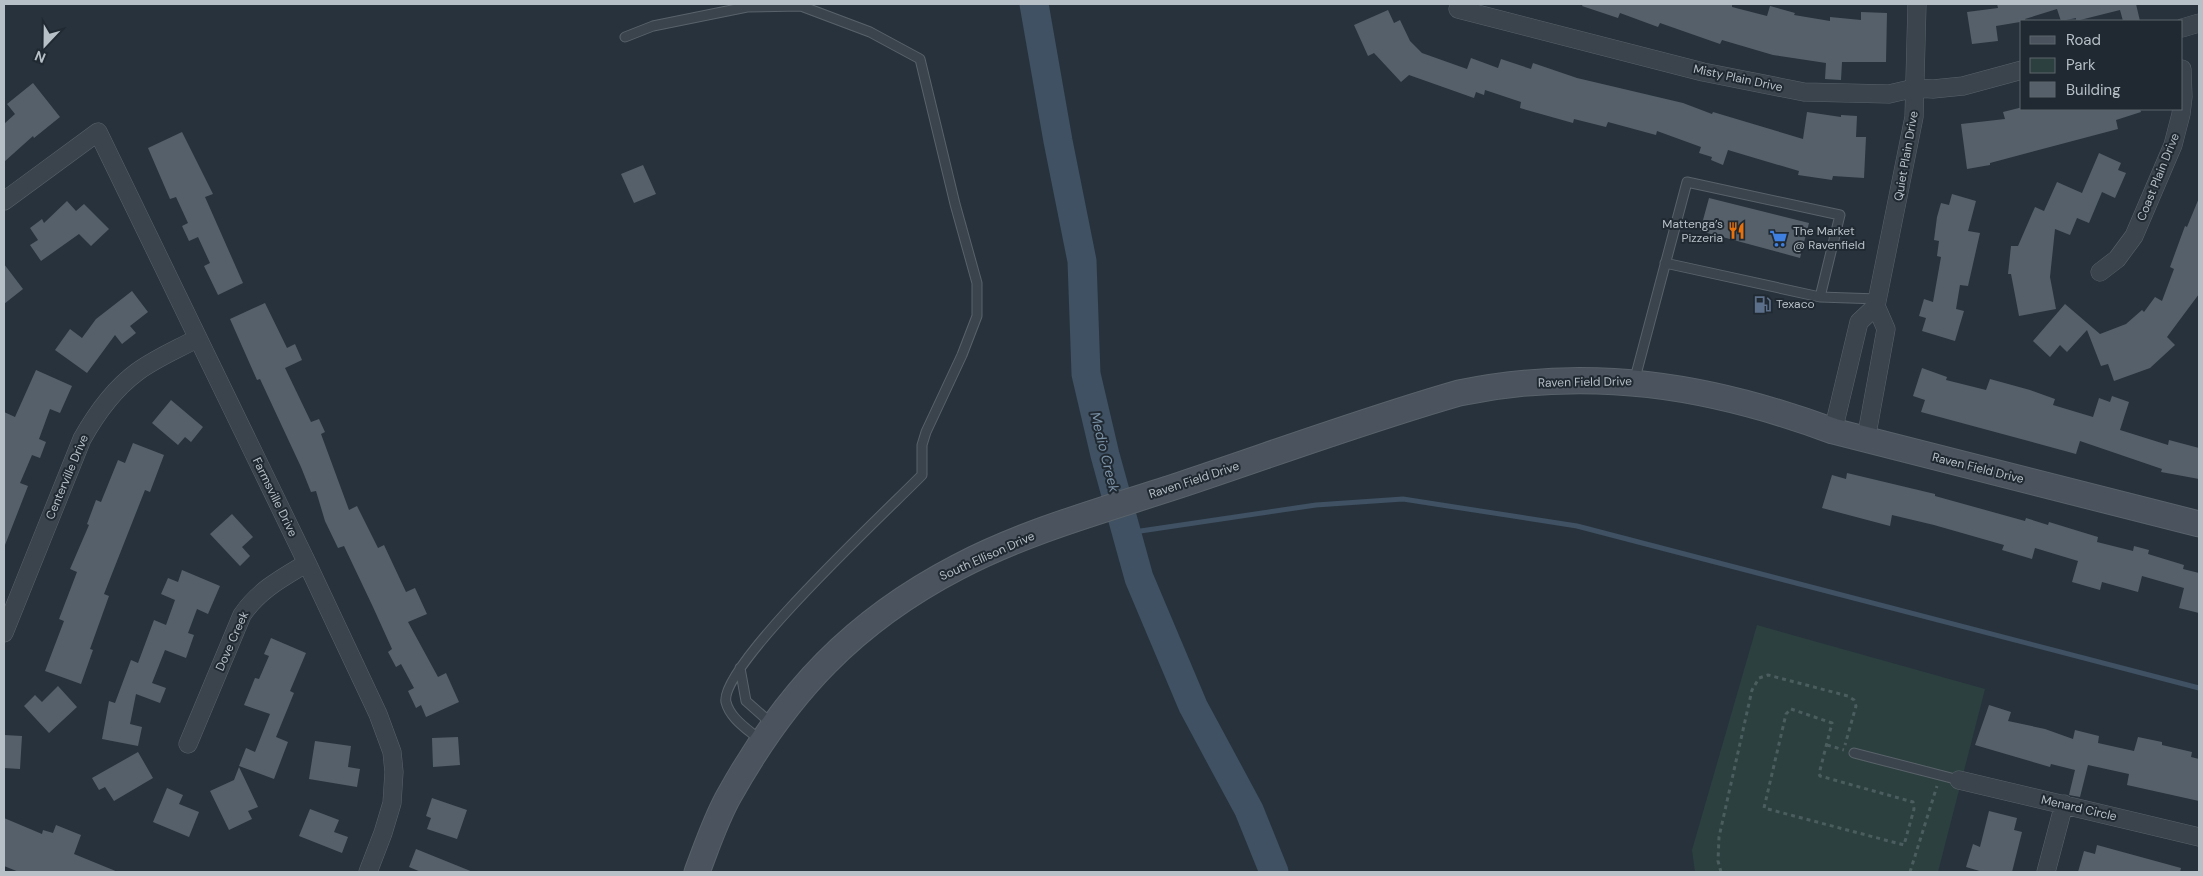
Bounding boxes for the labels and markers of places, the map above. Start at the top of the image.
place label: Mattenga’s Pizzeria [1662,216,1723,246]
restaurant icon: Mattenga’s Pizzeria [1727,221,1747,241]
place label: The Market @ Ravenfield [1793,223,1865,253]
supermarket icon: The Market @ Ravenfield [1769,228,1789,248]
fuel station icon: Texaco [1752,294,1772,314]
place label: Texaco [1776,296,1815,312]

